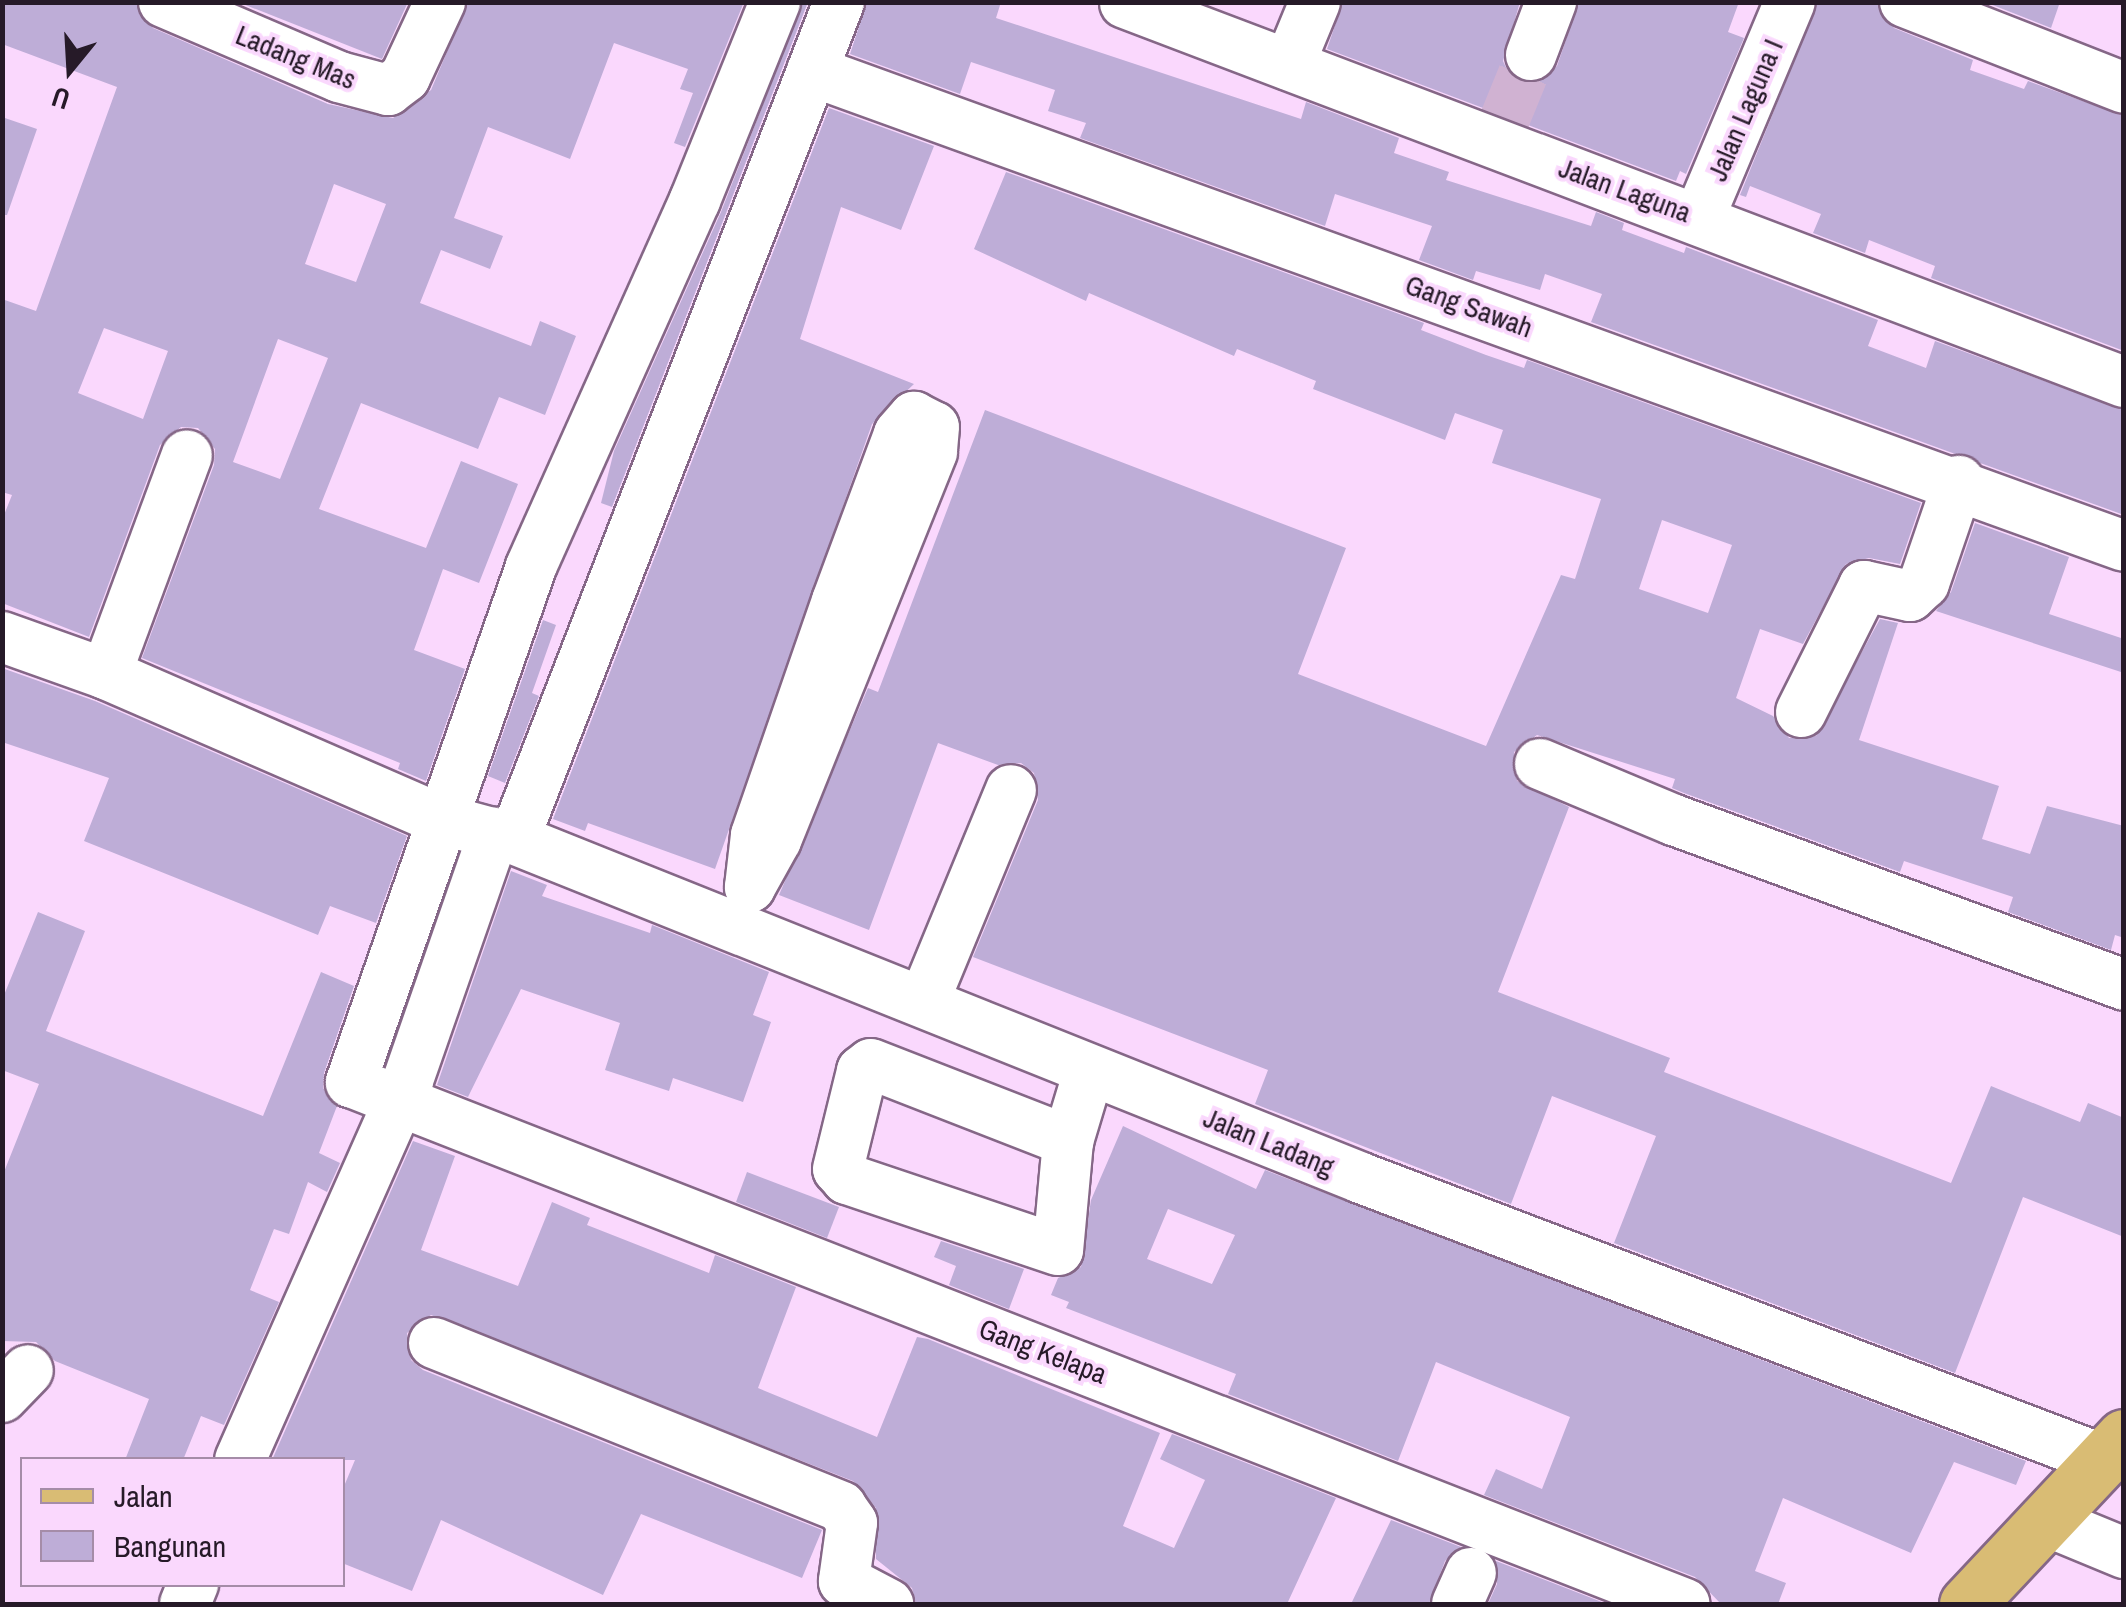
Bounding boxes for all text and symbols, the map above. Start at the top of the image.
street label: Ladang Mas [231,18,361,96]
north arrow [20,20,120,120]
street label: Jalan Laguna I [1700,34,1790,186]
text: U [47,78,74,119]
street label: Jalan Laguna [1554,151,1696,229]
street label: Gang Sawah [1401,268,1537,344]
street label: Jalan Ladang [1199,1101,1339,1183]
street label: Gang Kelapa [974,1311,1112,1391]
legend [20,1457,345,1587]
text: Jalan [114,1476,173,1516]
text: Bangunan [114,1526,226,1566]

